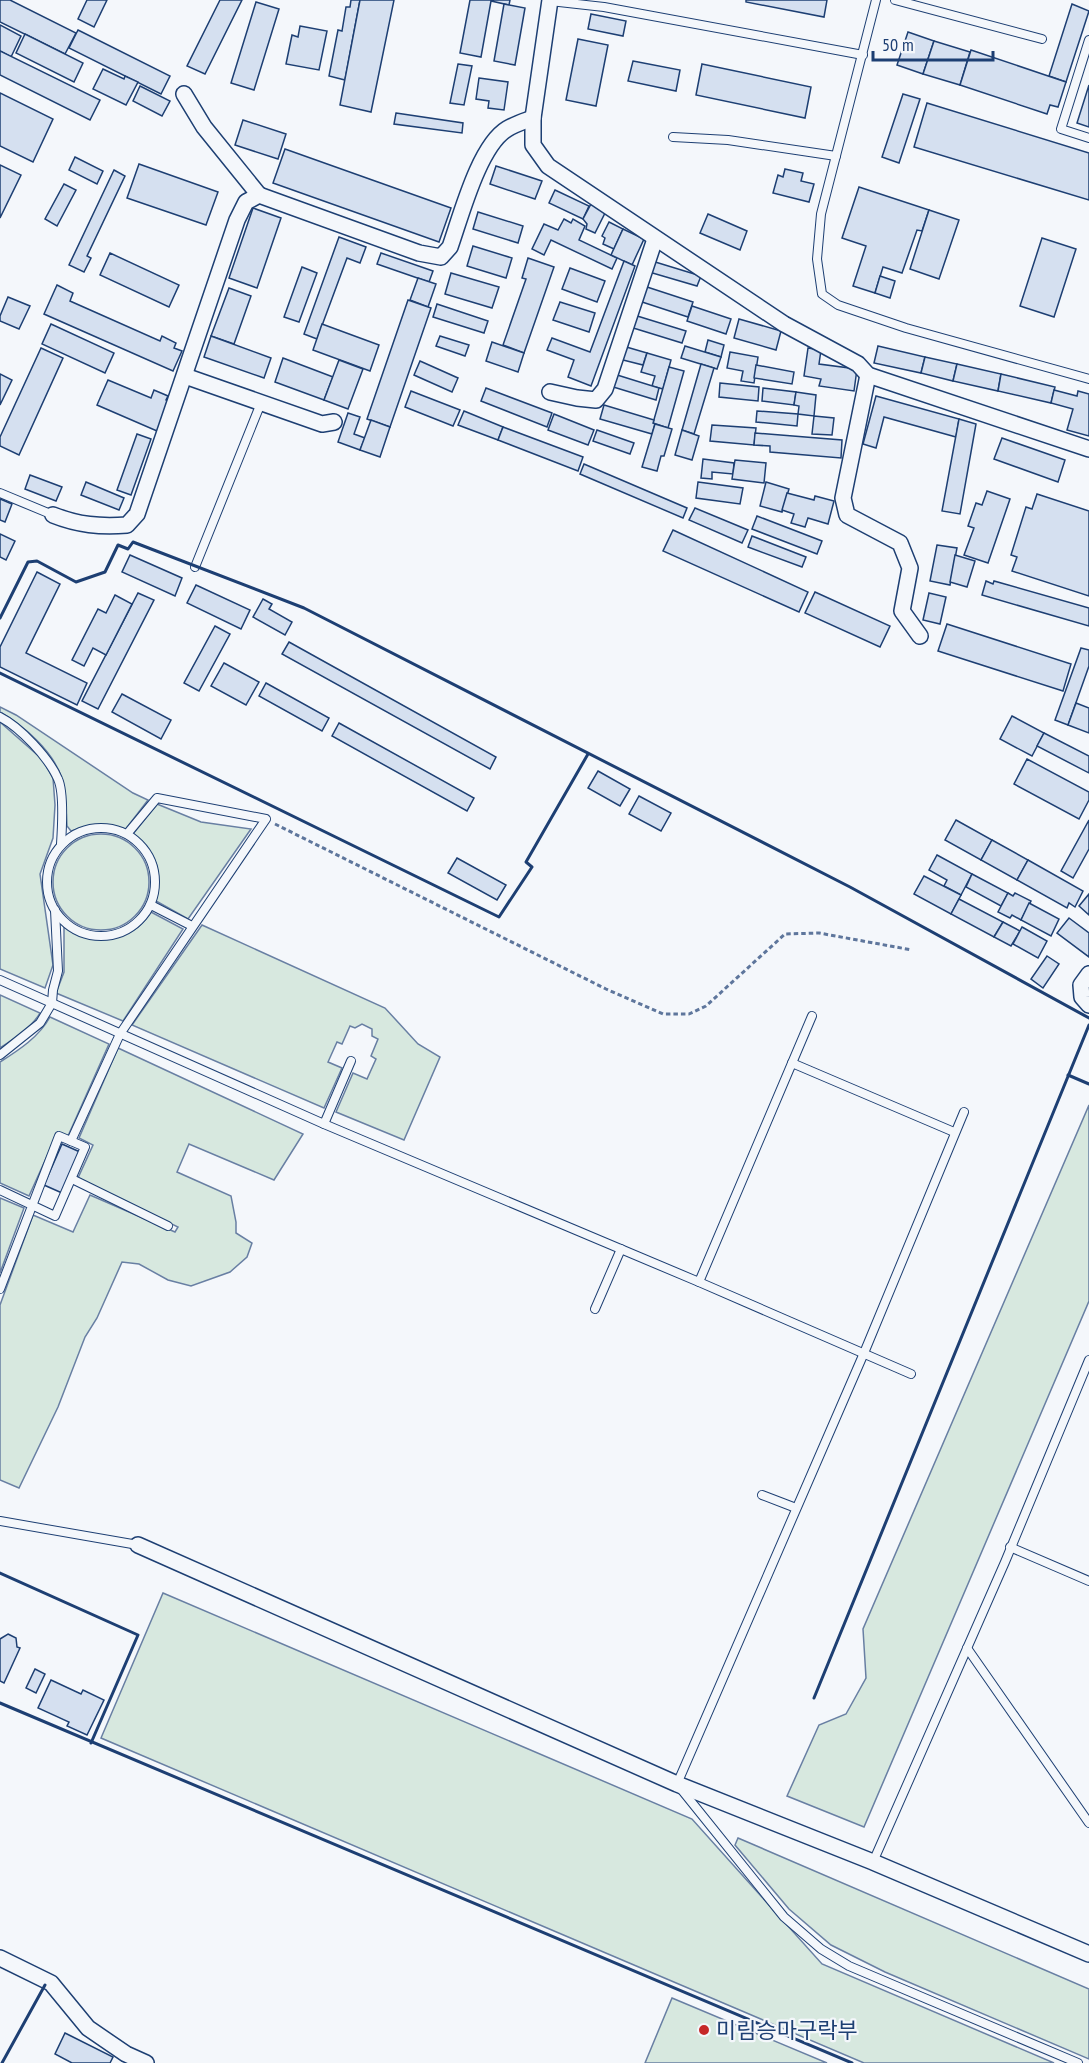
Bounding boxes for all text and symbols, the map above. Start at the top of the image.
scale bar [873,24,993,62]
text: 50 m [882,33,914,56]
place label: 미림승마구락부 [716,2016,858,2044]
marker: 미림승마구락부 [697,2023,711,2037]

